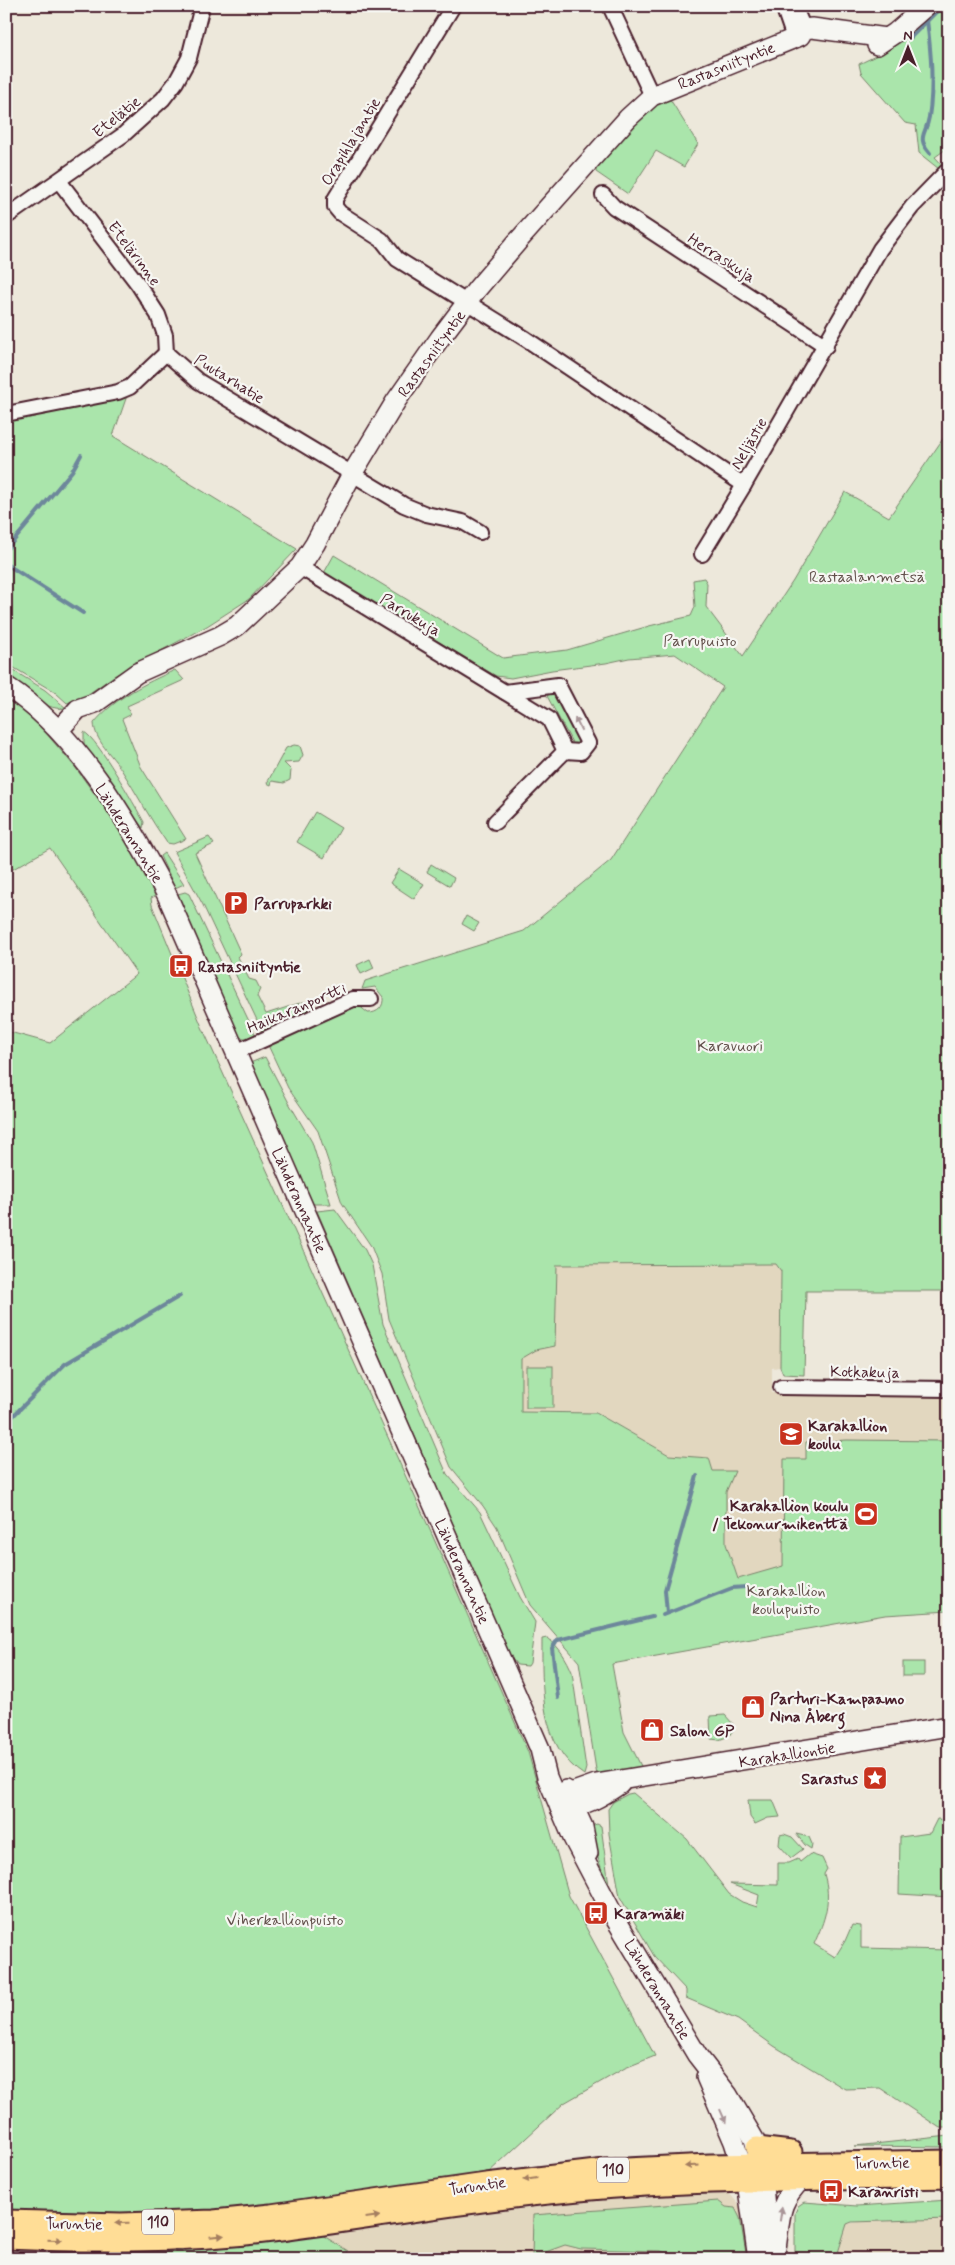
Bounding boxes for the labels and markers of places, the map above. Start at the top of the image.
parking icon: Parruparkki [223,890,249,916]
place label: Parruparkki [254,894,332,915]
bus stop icon: Rastasniityntie [168,953,194,979]
place label: Rastasniityntie [198,957,301,978]
place label: Karakallion koulu [808,1416,887,1455]
school or university icon: Karakallion koulu [778,1421,804,1447]
place label: Karakallion koulu / Tekonurmikenttä [712,1496,849,1535]
sports icon: Karakallion koulu / Tekonurmikenttä [853,1501,879,1527]
place label: Parturi-Kampaamo Nina Åberg [770,1689,904,1730]
shop icon: Parturi-Kampaamo Nina Åberg [740,1694,766,1720]
shop icon: Salon GP [639,1717,665,1743]
place label: Salon GP [670,1721,735,1742]
place icon: Sarastus [862,1765,888,1791]
place label: Sarastus [801,1769,859,1790]
bus stop icon: Karamäki [583,1900,609,1926]
place label: Karamäki [614,1904,685,1925]
bus stop icon: Karanristi [818,2178,844,2204]
place label: Karanristi [848,2182,919,2203]

